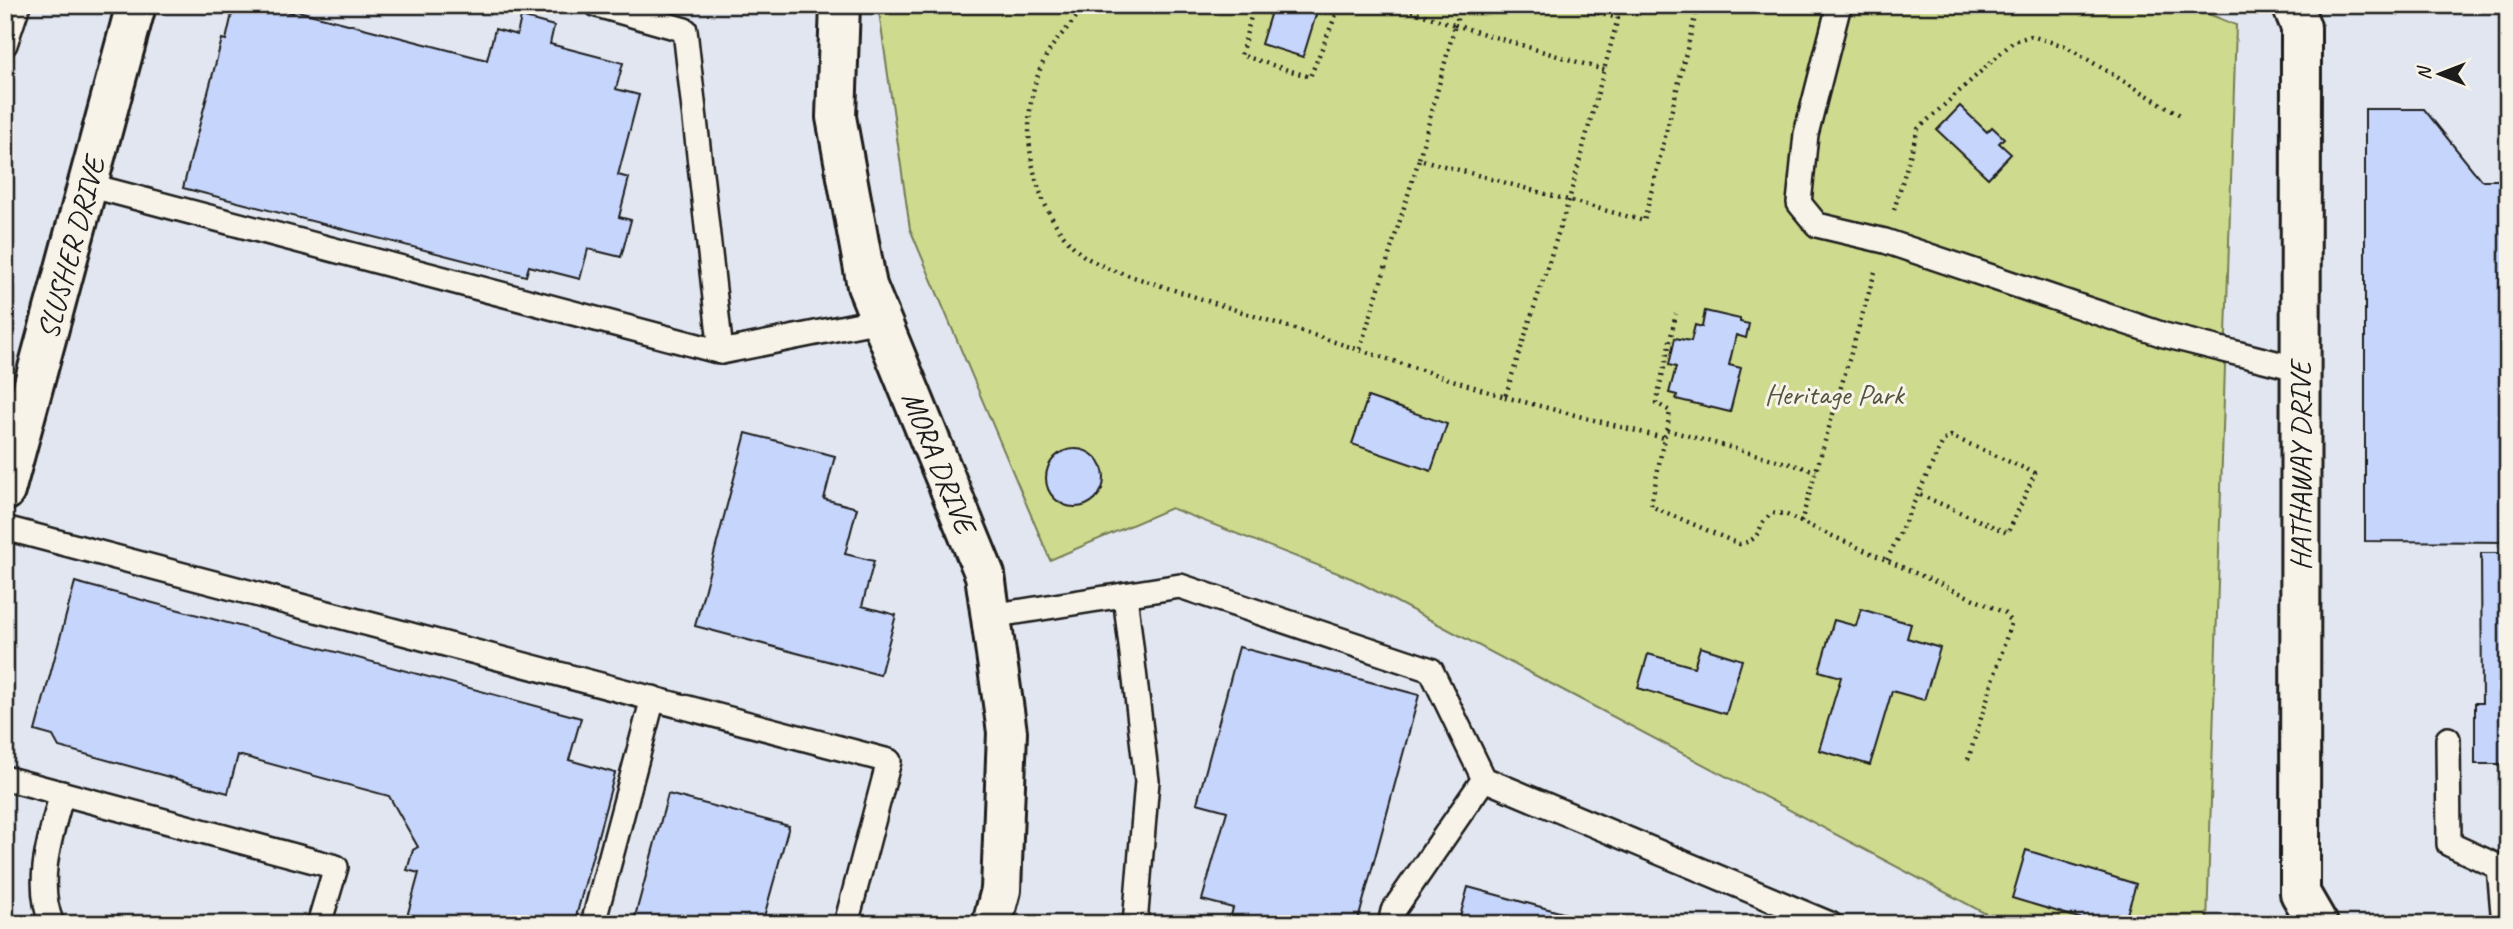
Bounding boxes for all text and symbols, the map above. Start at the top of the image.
north arrow [2404,38,2474,108]
text: N [2412,65,2436,80]
street label: SLUSHER DRIVE [29,149,115,343]
street label: HATHAWAY DRIVE [2281,358,2319,570]
park label: Heritage Park [1764,375,1906,413]
street label: MORA DRIVE [893,386,986,542]

